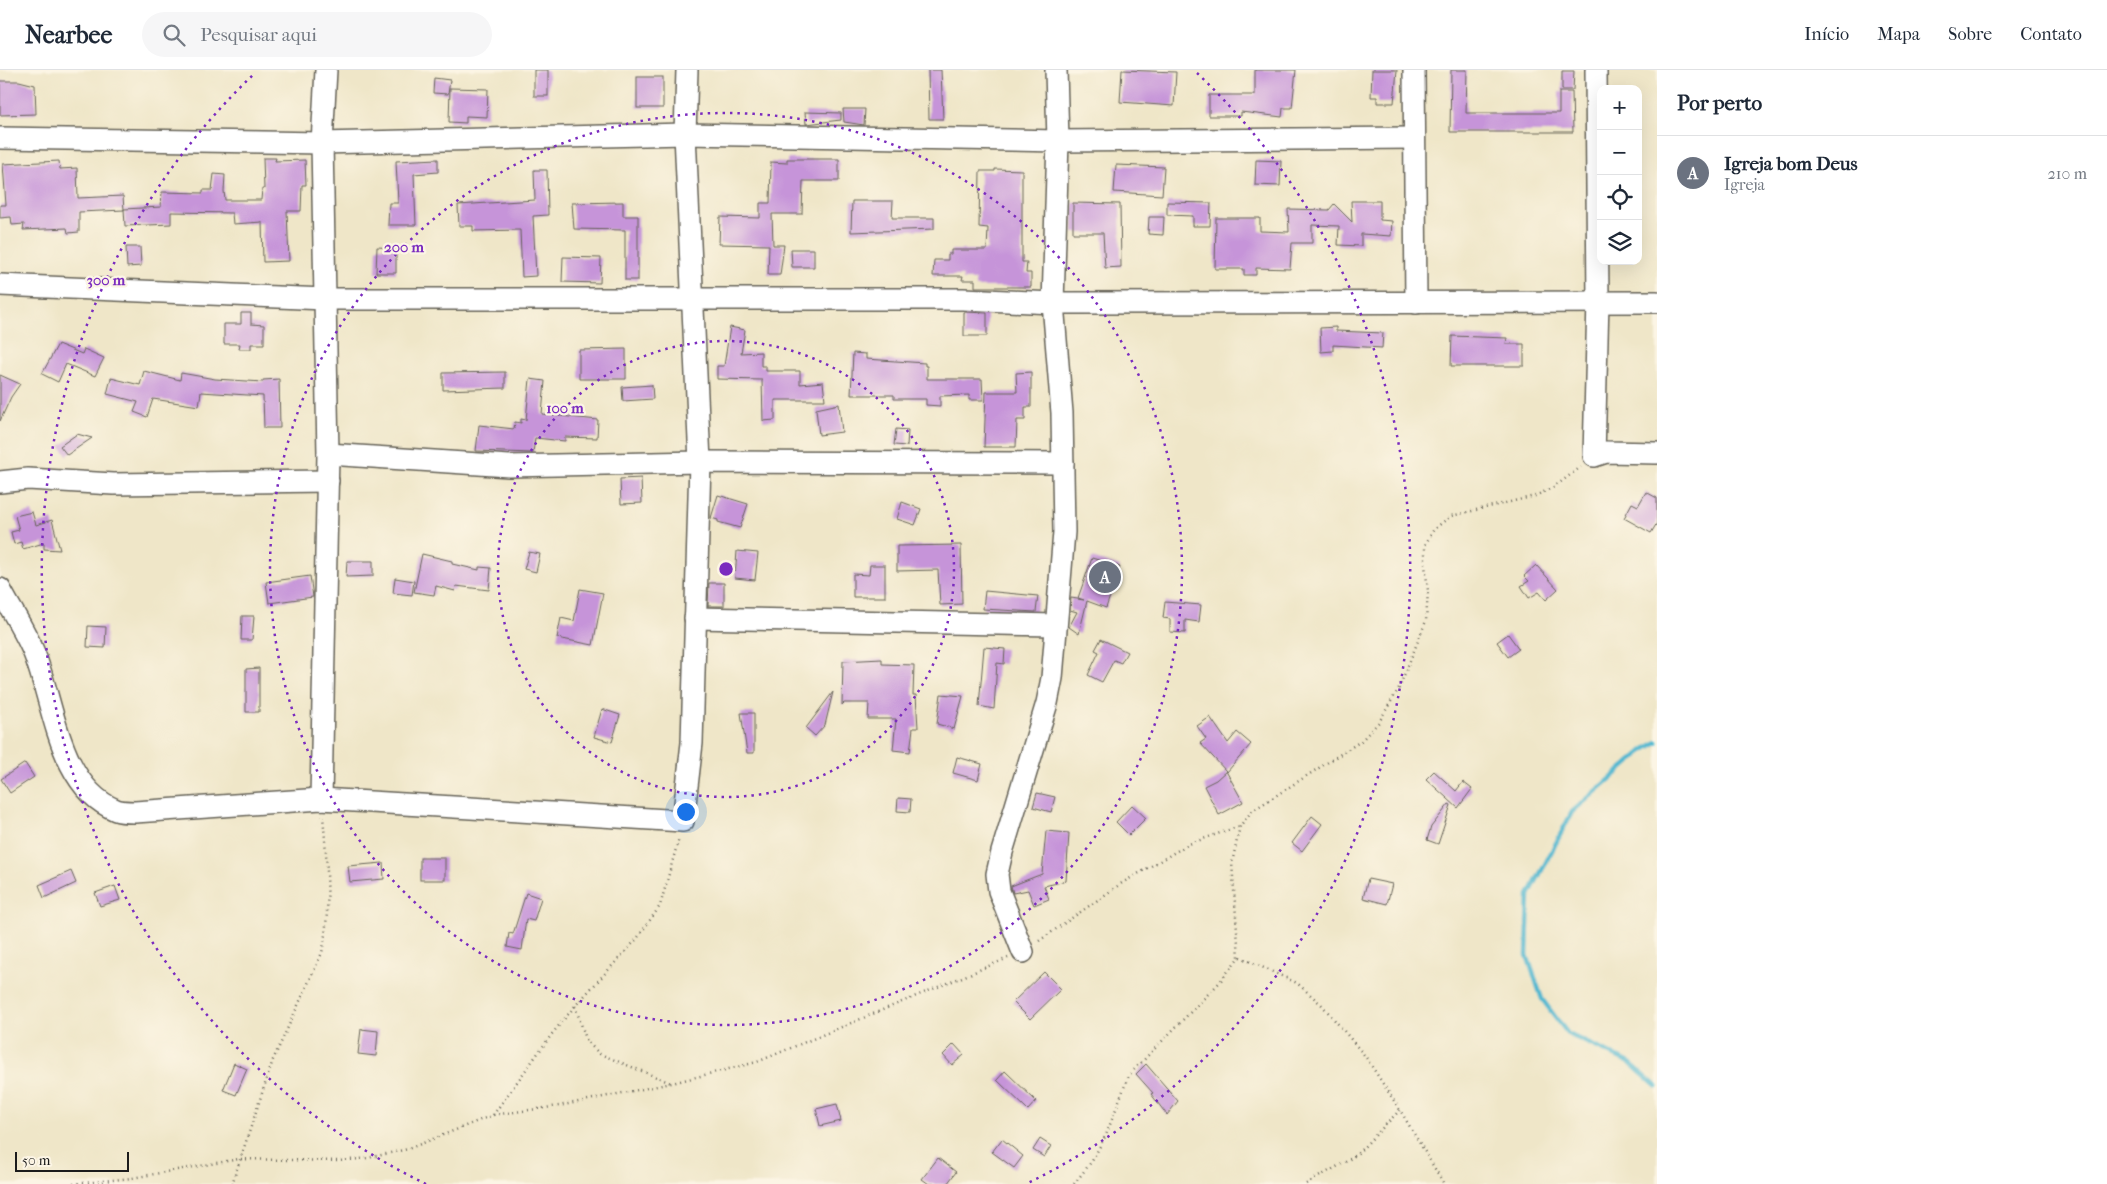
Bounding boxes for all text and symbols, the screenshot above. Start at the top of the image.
search box [142,12,492,57]
text: Nearbee [25,21,112,49]
icon: search [160,21,188,49]
text: Pesquisar aqui [200,24,317,46]
text: Início [1804,24,1849,45]
text: Mapa [1877,24,1920,45]
text: Sobre [1948,24,1992,45]
text: Contato [2020,24,2082,45]
map controls [1597,85,1642,265]
button: + [1597,85,1642,130]
text: Por perto [1677,91,1762,115]
button: − [1597,130,1642,175]
text: Igreja bom Deus [1724,153,1858,175]
text: A [1688,164,1698,183]
text: 210 m [2048,164,2087,183]
button: locate [1597,175,1642,220]
text: Igreja [1724,175,1765,194]
button: layers [1597,220,1642,265]
text: 200 m [384,238,424,256]
text: 300 m [87,271,126,289]
text: 100 m [546,399,584,417]
pin: A [1089,558,1121,596]
centre of rings [717,560,735,578]
your location [673,799,699,825]
scale bar [15,1149,129,1172]
text: 50 m [22,1152,50,1169]

